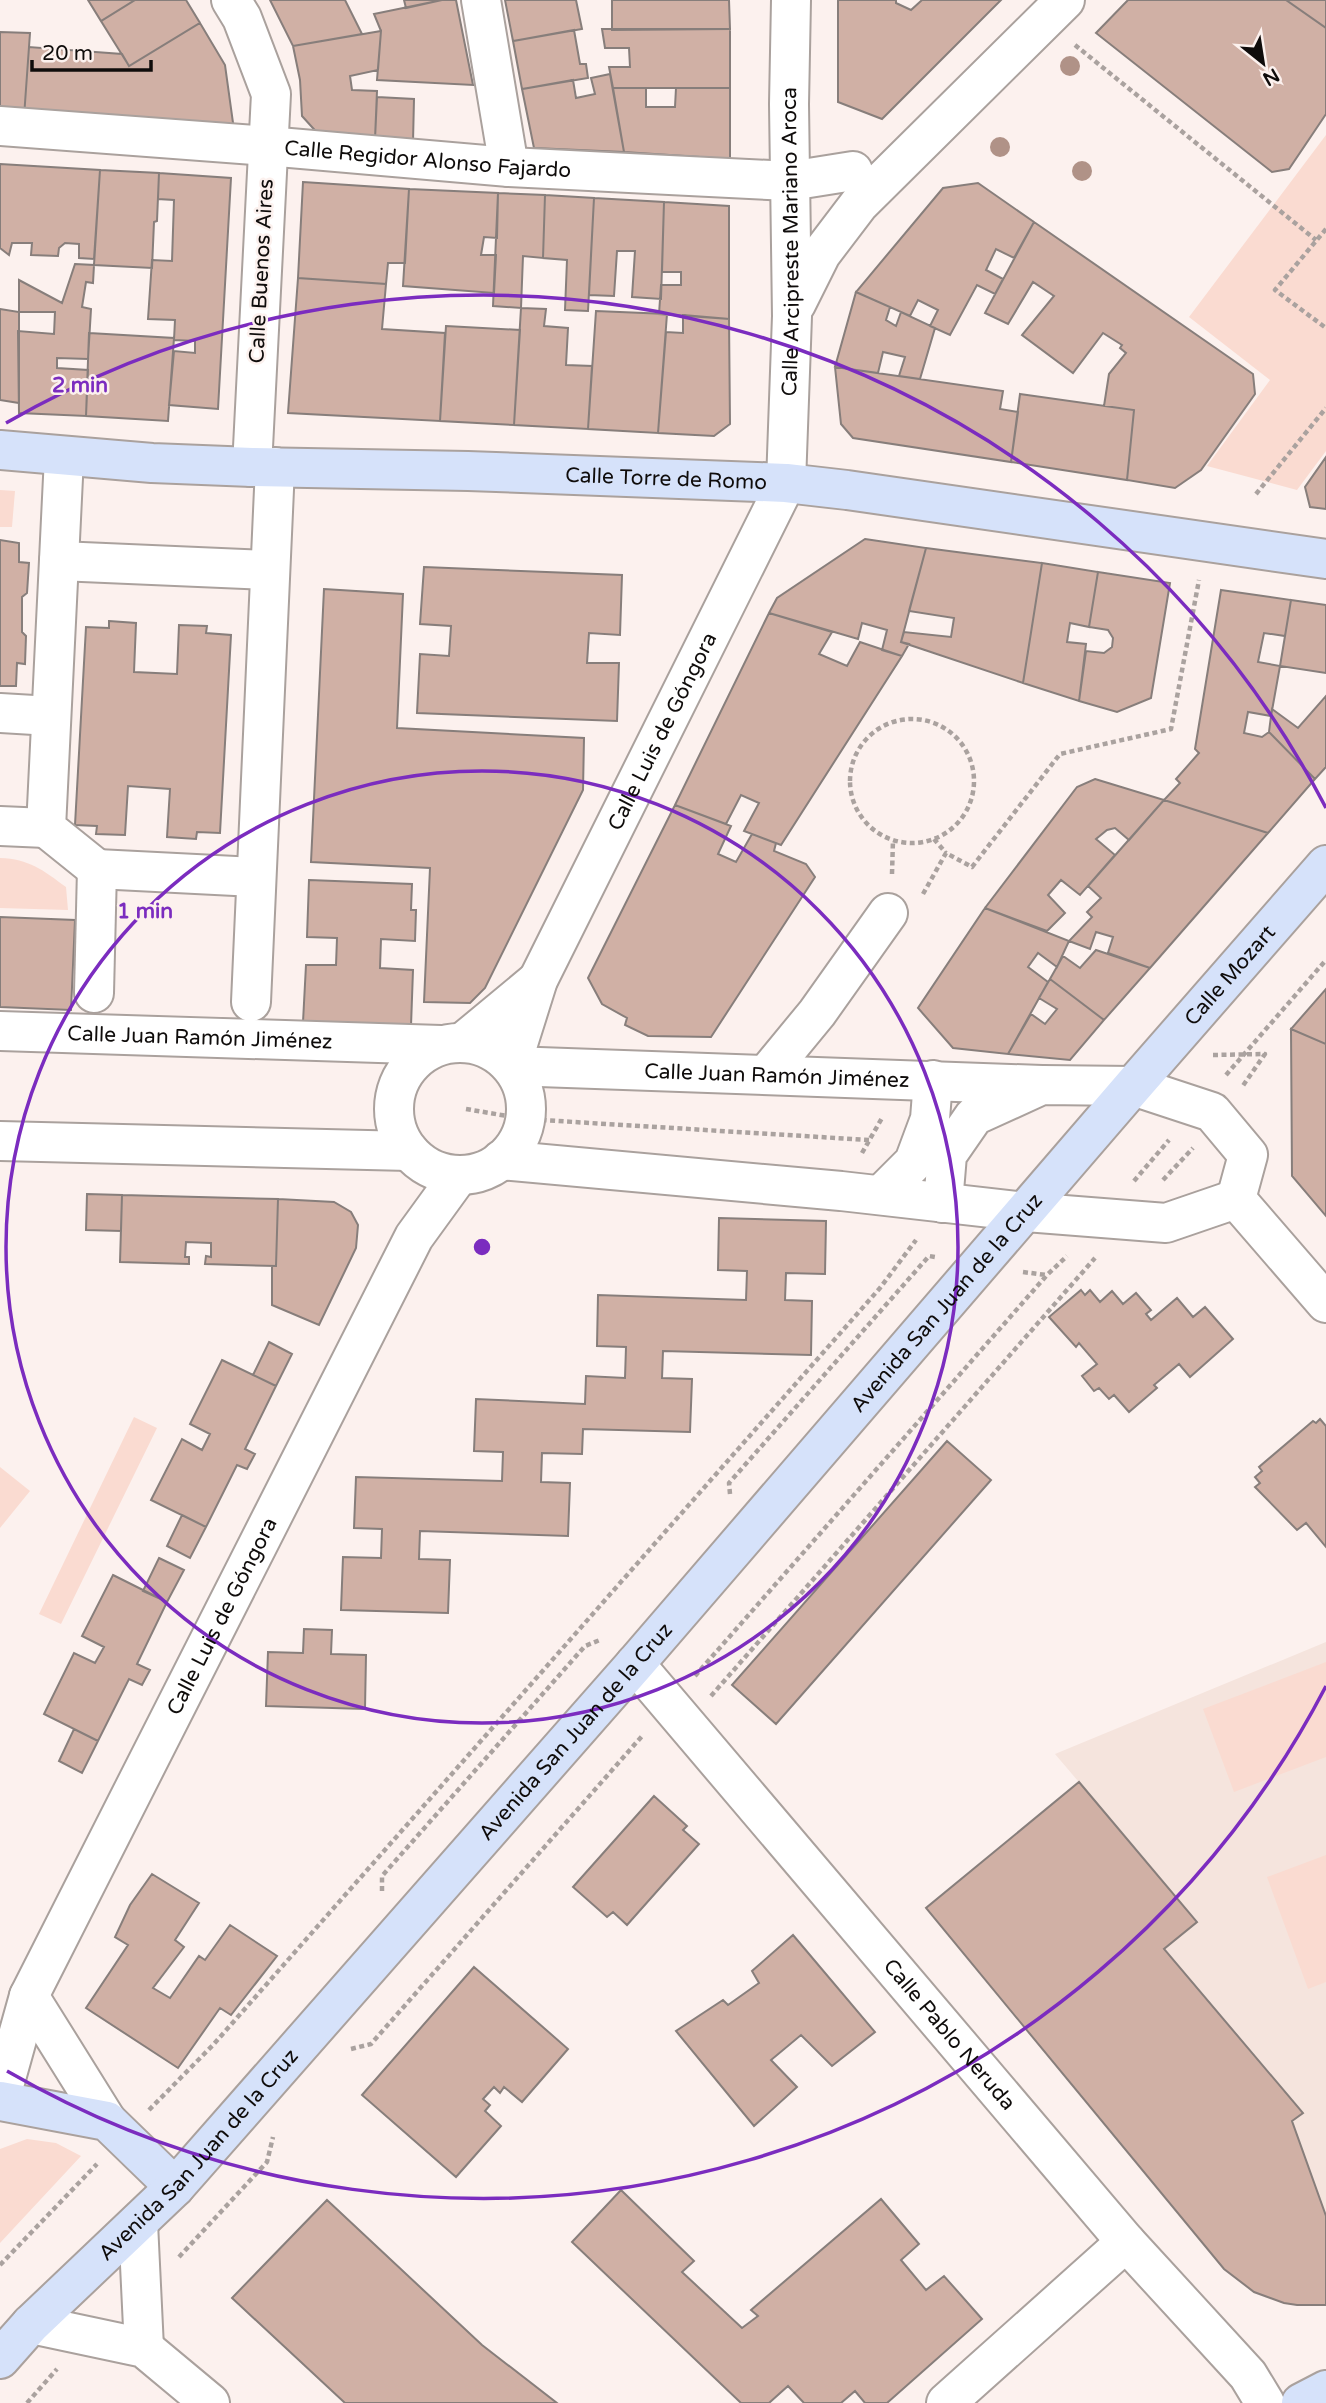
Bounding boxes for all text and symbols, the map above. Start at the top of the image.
scale bar [32,28,150,72]
north arrow [1228,28,1298,98]
text: 20 m [42,41,93,66]
text: N [1259,64,1283,90]
street label: Calle Arcipreste Mariano Aroca [777,87,805,397]
street label: Calle Regidor Alonso Fajardo [283,136,572,183]
street label: Calle Buenos Aires [244,178,279,364]
text: 2 min [52,373,108,398]
street label: Calle Torre de Romo [565,463,768,495]
street label: Calle Luis de Góngora [603,628,722,835]
text: 1 min [117,899,173,924]
street label: Calle Mozart [1179,920,1281,1031]
street label: Calle Juan Ramón Jiménez [67,1021,333,1055]
street label: Calle Juan Ramón Jiménez [644,1059,910,1093]
street label: Avenida San Juan de la Cruz [846,1188,1048,1418]
centre of rings [470,1235,494,1259]
street label: Calle Luis de Góngora [162,1513,283,1719]
street label: Avenida San Juan de la Cruz [474,1618,678,1846]
street label: Calle Pablo Neruda [878,1954,1021,2116]
street label: Avenida San Juan de la Cruz [94,2044,304,2266]

